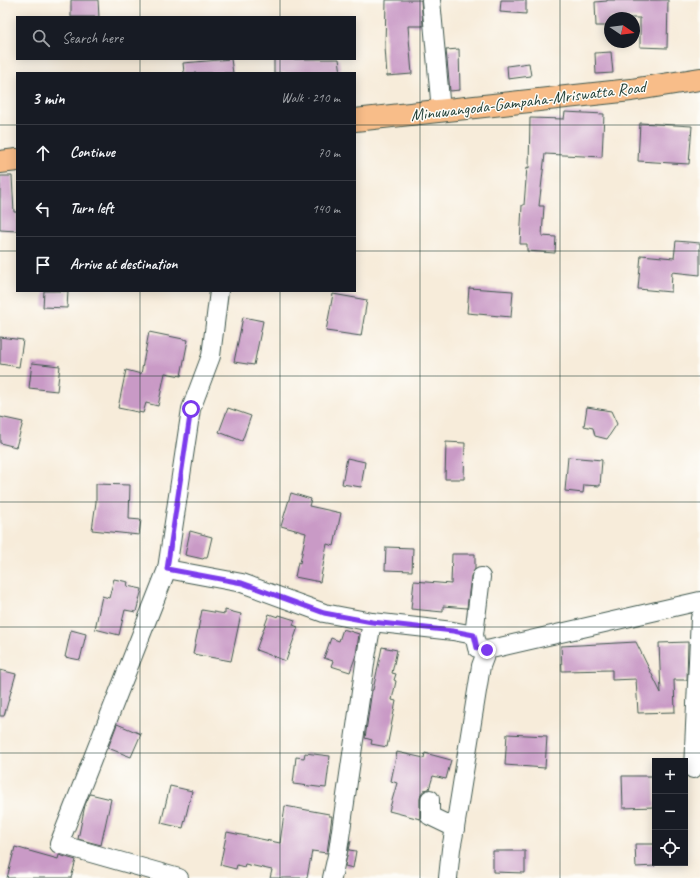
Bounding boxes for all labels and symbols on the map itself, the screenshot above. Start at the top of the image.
north arrow [604,12,640,48]
street label: Minuwangoda-Gampaha-Mriswatta Road [409,76,649,126]
route start [182,400,200,418]
route end [478,641,496,659]

